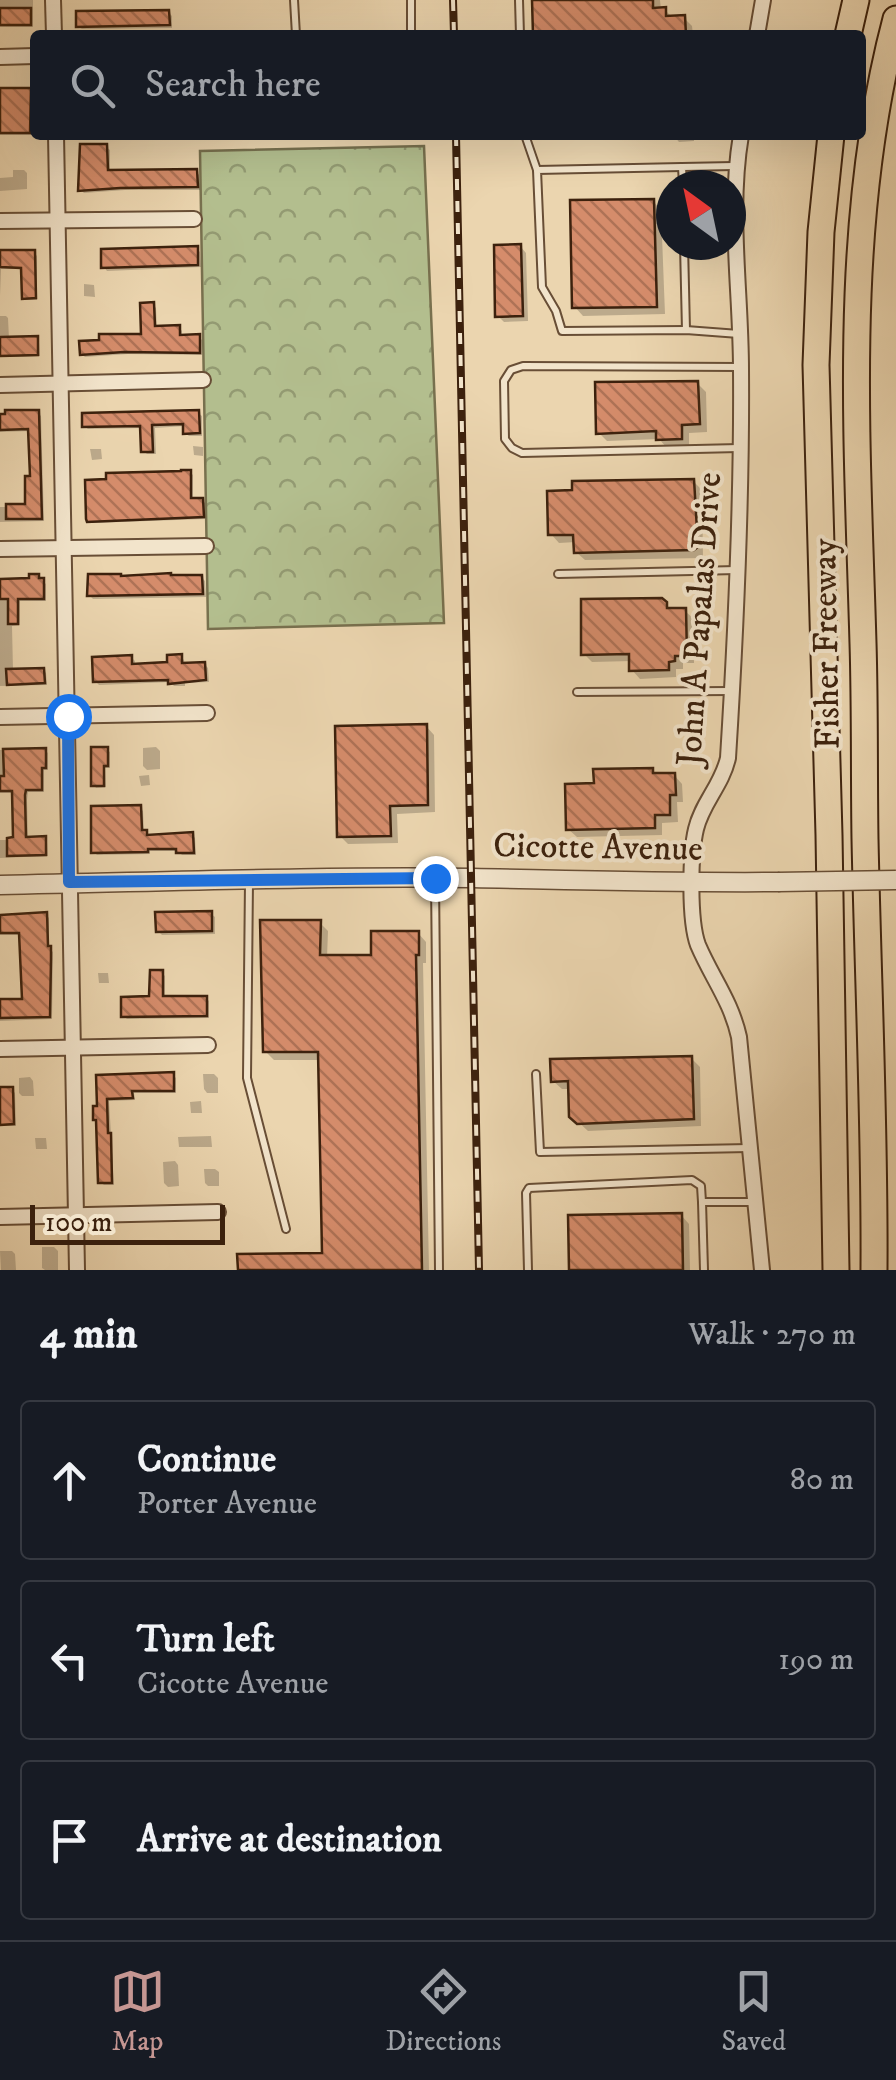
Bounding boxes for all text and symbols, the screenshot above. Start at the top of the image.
search box [30,30,866,140]
icon: search [65,58,120,113]
text: Search here [145,61,321,109]
north arrow [656,170,746,260]
street label: John A Papalas Drive [668,471,732,770]
street label: Fisher Freeway [803,538,851,750]
route start [46,694,92,740]
street label: Cicotte Avenue [493,824,703,872]
route end [413,856,459,902]
scale bar [30,1200,225,1244]
text: 100 m [45,1205,112,1240]
text: 4 min [40,1309,138,1361]
text: Walk · 270 m [688,1315,856,1355]
text: Continue [137,1436,276,1484]
icon: ahead [42,1453,97,1508]
text: 80 m [790,1460,854,1500]
text: Porter Avenue [137,1484,317,1524]
text: Turn left [137,1616,275,1664]
icon: left [42,1633,97,1688]
text: 190 m [778,1640,854,1680]
text: Cicotte Avenue [137,1664,329,1704]
icon: arrive [42,1813,97,1868]
text: Arrive at destination [137,1816,442,1864]
tab: Map [110,1964,165,2059]
tab: Directions [385,1964,501,2059]
tab: Saved [722,1964,786,2059]

